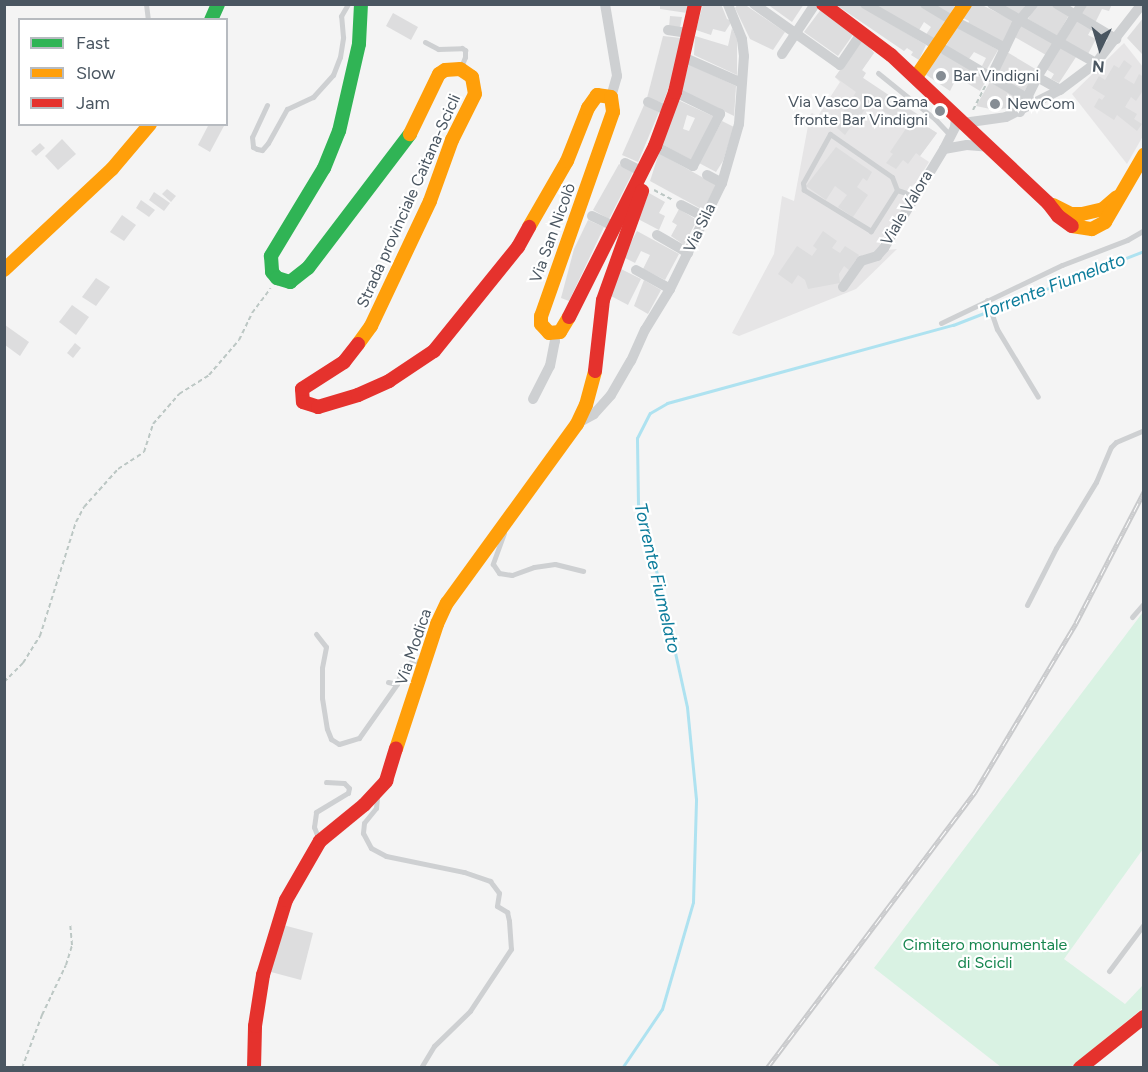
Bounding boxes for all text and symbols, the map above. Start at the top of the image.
legend [18,18,228,126]
north arrow [1070,18,1130,78]
text: Fast [76,32,110,54]
text: N [1091,56,1105,76]
text: Slow [76,62,115,84]
place label: Bar Vindigni [953,66,1039,86]
marker: Bar Vindigni [934,69,948,83]
street label: Strada provinciale Caitana-Scicli [353,91,465,311]
text: Jam [76,92,110,114]
place label: Via Vasco Da Gama fronte Bar Vindigni [788,92,928,130]
place label: NewCom [1007,94,1075,114]
marker: NewCom [988,97,1002,111]
marker: Via Vasco Da Gama fronte Bar Vindigni [933,104,947,118]
street label: Viale Valora [877,167,937,249]
street label: Via San Nicolò [526,181,580,285]
street label: Via Sila [680,200,720,256]
water label: Torrente Fiumelato [977,248,1129,324]
water label: Torrente Fiumelato [629,501,685,655]
street label: Via Modica [392,606,436,688]
park label: Cimitero monumentale di Scicli [903,935,1067,973]

